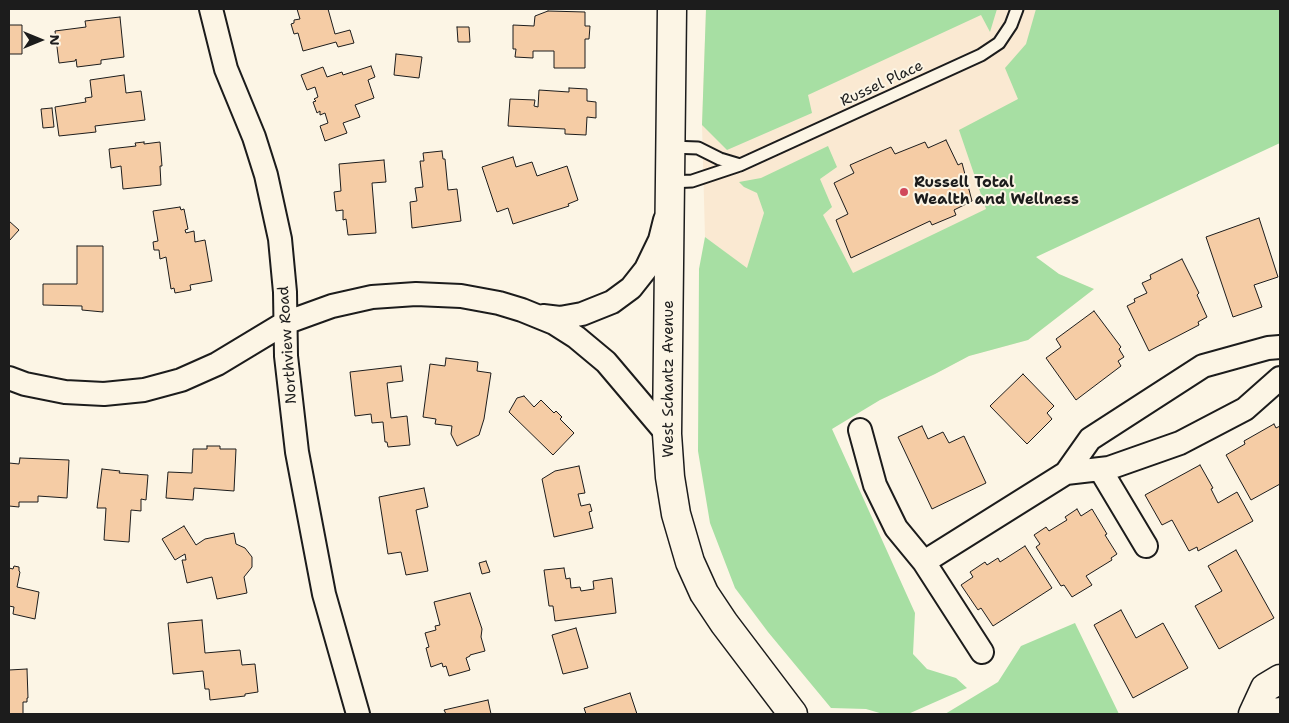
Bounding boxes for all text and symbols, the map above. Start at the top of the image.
north arrow [15,15,65,65]
text: N [46,34,64,46]
street label: Russel Place [838,57,926,111]
place label: Russell Total Wealth and Wellness [914,174,1079,209]
marker: Russell Total Wealth and Wellness [898,186,910,198]
street label: Northview Road [275,285,301,405]
street label: West Schantz Avenue [660,300,678,458]

